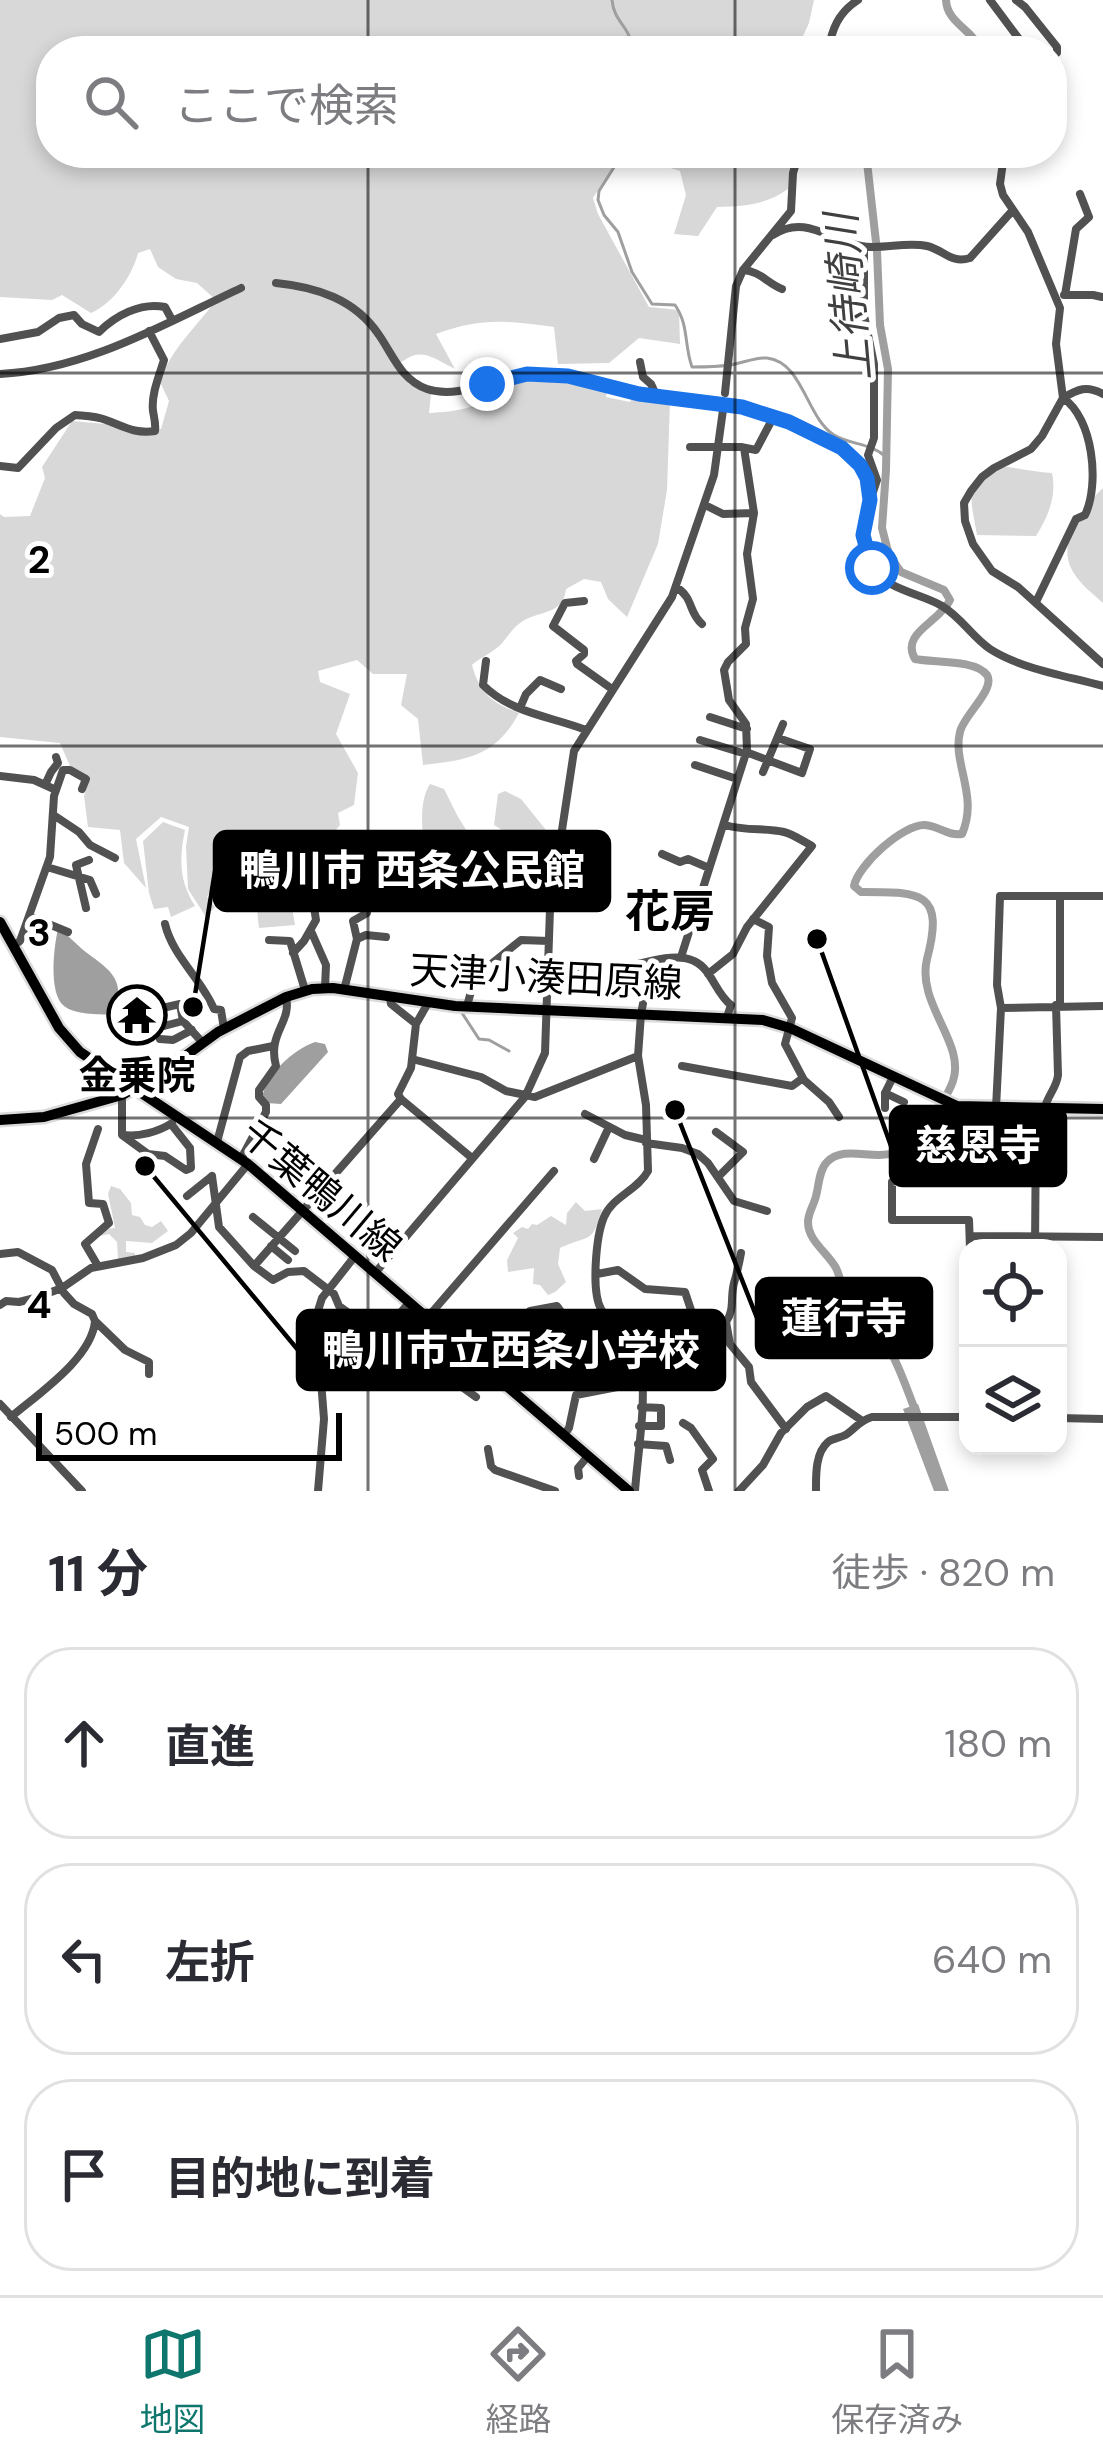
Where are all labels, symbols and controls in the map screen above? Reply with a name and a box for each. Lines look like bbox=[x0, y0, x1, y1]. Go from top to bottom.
search box bbox=[36, 36, 1067, 168]
icon: search bbox=[78, 69, 144, 135]
text: ここで検索 bbox=[174, 76, 399, 135]
water label: 上待崎川 bbox=[813, 207, 883, 383]
route end bbox=[460, 357, 514, 411]
text: 2 bbox=[28, 534, 50, 585]
route start bbox=[845, 541, 899, 595]
callout: 鴨川市 西条公民館 bbox=[215, 832, 609, 910]
text: 鴨川市 西条公民館 bbox=[239, 843, 585, 898]
district label: 花房 bbox=[625, 882, 715, 941]
text: 3 bbox=[27, 907, 51, 958]
street label: 天津小湊田原線 bbox=[408, 944, 684, 1010]
temple icon: 金乗院 bbox=[106, 984, 168, 1046]
place label: 金乗院 bbox=[78, 1050, 196, 1101]
callout: 慈恩寺 bbox=[891, 1107, 1065, 1185]
street label: 千葉鴨川線 bbox=[230, 1108, 412, 1272]
text: 慈恩寺 bbox=[915, 1118, 1041, 1173]
map controls bbox=[959, 1239, 1067, 1455]
button: locate bbox=[959, 1239, 1067, 1347]
text: 4 bbox=[26, 1279, 52, 1330]
callout: 蓮行寺 bbox=[757, 1279, 931, 1357]
text: 蓮行寺 bbox=[781, 1291, 907, 1346]
callout: 鴨川市立西条小学校 bbox=[298, 1311, 724, 1389]
text: 鴨川市立西条小学校 bbox=[322, 1323, 700, 1378]
button: layers bbox=[959, 1347, 1067, 1455]
scale bar bbox=[36, 1407, 342, 1460]
text: 500 m bbox=[54, 1412, 157, 1455]
text: 11 分 bbox=[48, 1540, 148, 1607]
text: 徒歩 · 820 m bbox=[832, 1547, 1055, 1598]
icon: ahead bbox=[51, 1710, 117, 1776]
text: 直進 bbox=[165, 1717, 255, 1776]
text: 180 m bbox=[944, 1718, 1052, 1769]
icon: left bbox=[51, 1926, 117, 1992]
text: 左折 bbox=[165, 1933, 255, 1992]
text: 640 m bbox=[932, 1934, 1052, 1985]
icon: arrive bbox=[51, 2142, 117, 2208]
text: 目的地に到着 bbox=[165, 2149, 435, 2208]
tab: 地図 bbox=[140, 2321, 206, 2441]
tab: 経路 bbox=[485, 2321, 551, 2441]
tab: 保存済み bbox=[831, 2321, 963, 2441]

